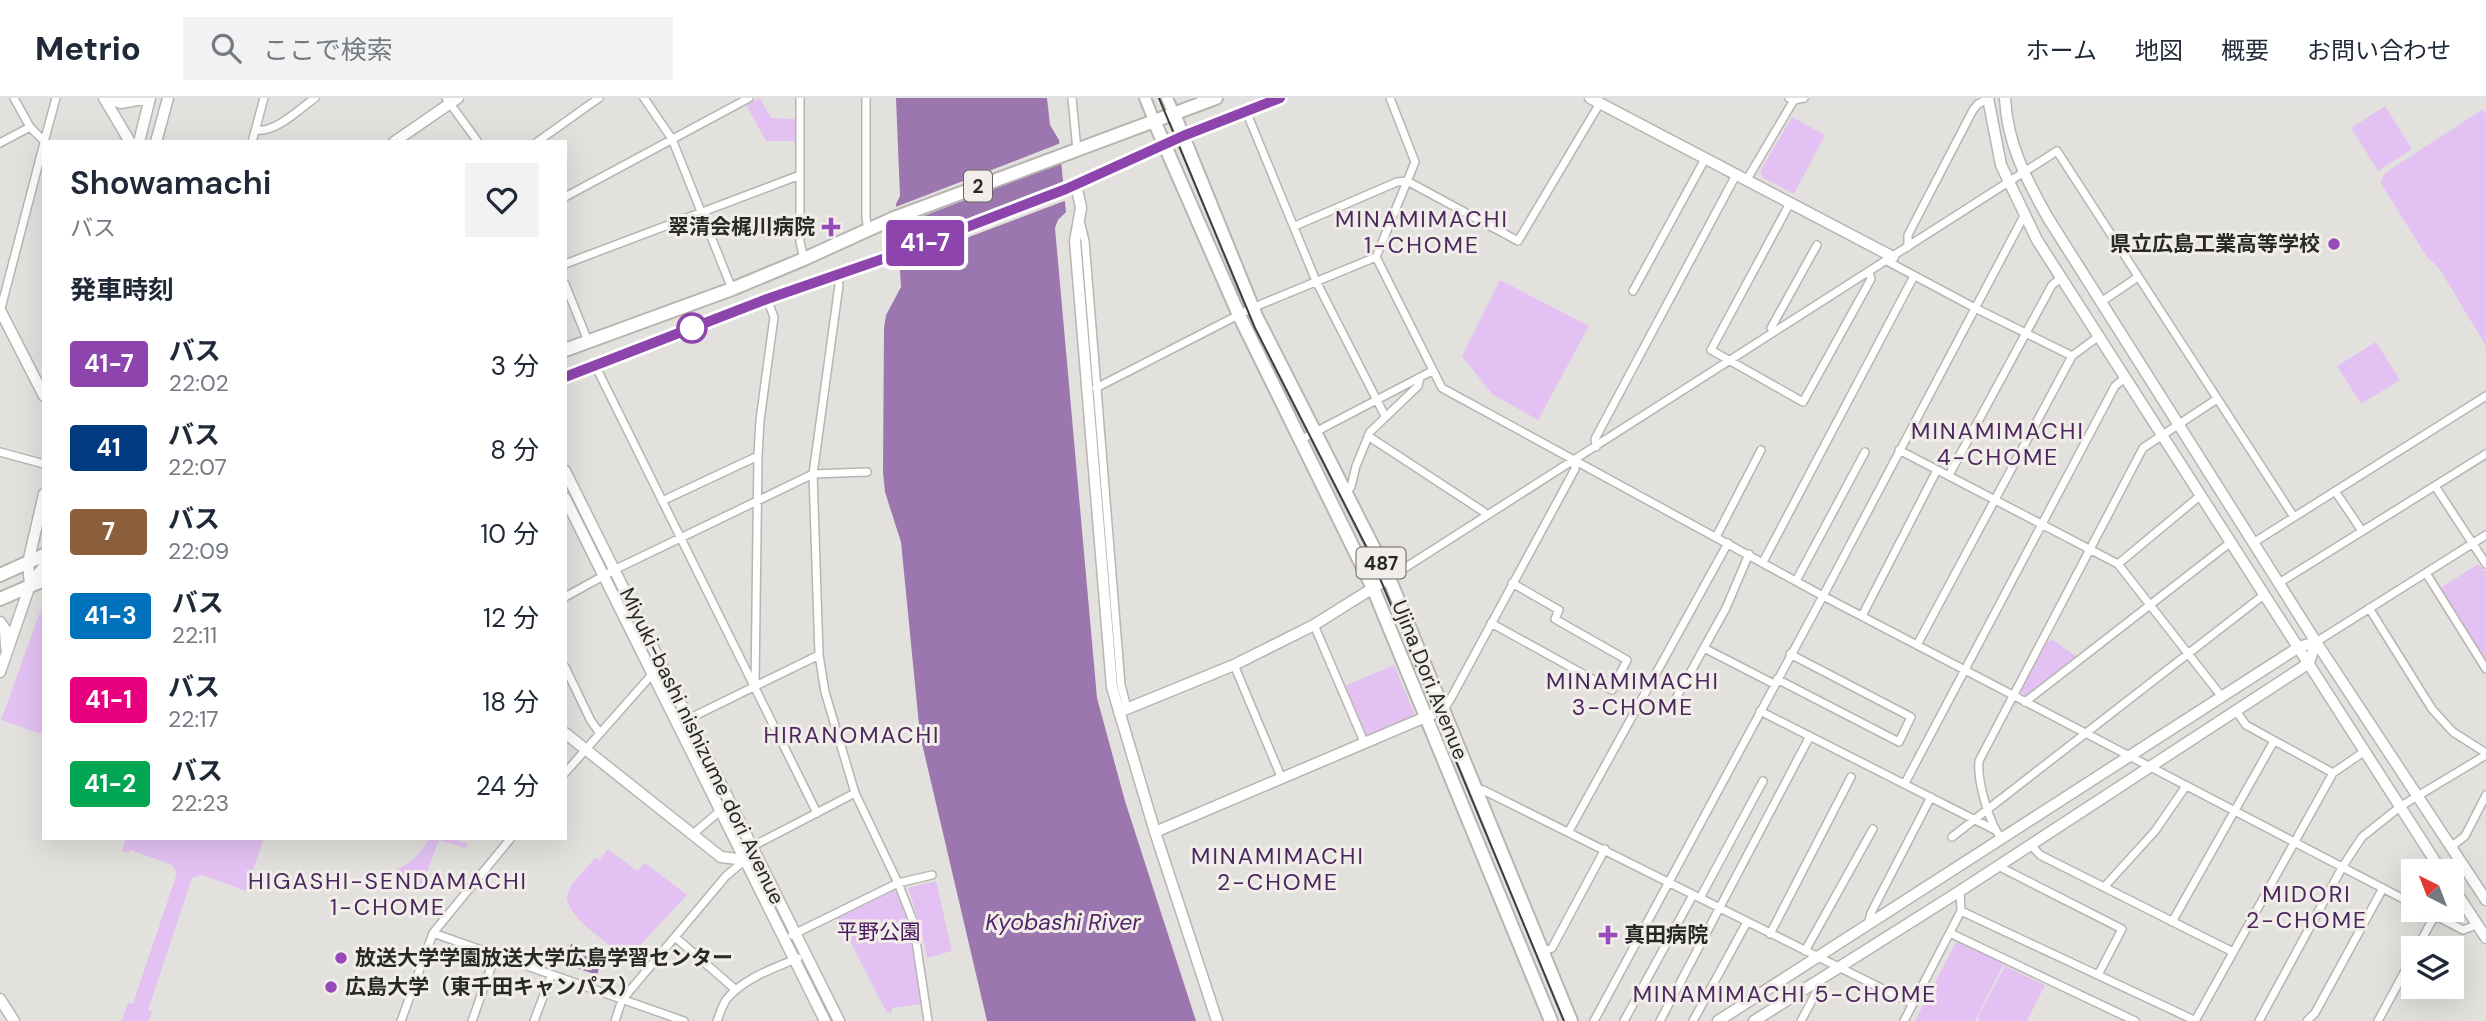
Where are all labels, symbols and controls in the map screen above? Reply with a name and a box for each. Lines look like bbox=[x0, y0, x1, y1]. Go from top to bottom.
search box bbox=[183, 17, 673, 80]
text: Metrio bbox=[35, 27, 141, 70]
icon: search bbox=[207, 29, 245, 67]
text: ここで検索 bbox=[263, 33, 393, 67]
text: ホーム bbox=[2026, 35, 2097, 66]
text: 地図 bbox=[2135, 35, 2183, 66]
text: 概要 bbox=[2221, 35, 2269, 66]
text: お問い合わせ bbox=[2307, 35, 2451, 66]
text: Showamachi bbox=[70, 161, 272, 204]
button: heart bbox=[465, 163, 539, 237]
road number: 2 bbox=[964, 170, 992, 202]
district label: MINAMIMACHI 1-CHOME bbox=[1335, 204, 1509, 260]
text: バス bbox=[70, 213, 116, 243]
place label: 翠清会梶川病院 bbox=[668, 213, 815, 241]
marker: 翠清会梶川病院 bbox=[821, 217, 841, 237]
line badge: 41-7 bbox=[876, 220, 974, 266]
text: 41-7 bbox=[900, 227, 950, 258]
place label: 県立広島工業高等学校 bbox=[2110, 230, 2320, 258]
marker: 県立広島工業高等学校 bbox=[2326, 236, 2342, 252]
text: 発車時刻 bbox=[70, 273, 174, 307]
unlabelled marker bbox=[677, 313, 707, 343]
text: バス bbox=[169, 334, 221, 368]
text: 41-7 bbox=[84, 348, 134, 379]
text: 3 分 bbox=[491, 349, 539, 383]
text: 22:02 bbox=[169, 368, 229, 398]
district label: MINAMIMACHI 4-CHOME bbox=[1911, 416, 2085, 472]
text: バス bbox=[168, 418, 220, 452]
text: 41 bbox=[96, 432, 121, 463]
text: 8 分 bbox=[490, 433, 539, 467]
text: 22:07 bbox=[168, 452, 227, 482]
text: バス bbox=[168, 502, 220, 536]
text: 7 bbox=[102, 516, 115, 547]
text: 10 分 bbox=[480, 517, 539, 551]
text: 22:09 bbox=[168, 536, 229, 566]
road number: 487 bbox=[1356, 548, 1406, 578]
street label: Miyuki-bashi nishizume dori Avenue bbox=[613, 583, 791, 909]
text: バス bbox=[172, 586, 224, 620]
street label: Ujina Dori Avenue bbox=[1385, 596, 1475, 764]
text: 41-3 bbox=[84, 600, 137, 631]
text: 12 分 bbox=[483, 601, 539, 635]
text: 22:11 bbox=[172, 620, 217, 650]
district label: MINAMIMACHI 3-CHOME bbox=[1546, 666, 1720, 722]
text: バス bbox=[168, 670, 220, 704]
text: 41-1 bbox=[85, 684, 132, 715]
text: 18 分 bbox=[482, 685, 539, 719]
text: 22:17 bbox=[168, 704, 219, 734]
district label: HIRANOMACHI bbox=[764, 720, 940, 750]
text: バス bbox=[171, 754, 223, 788]
text: 41-2 bbox=[84, 768, 136, 799]
text: 24 分 bbox=[476, 769, 539, 803]
text: 22:23 bbox=[171, 788, 229, 818]
district label: MINAMIMACHI 2-CHOME bbox=[1191, 841, 1365, 897]
north arrow bbox=[2401, 859, 2464, 922]
map controls bbox=[2401, 859, 2464, 999]
district label: HIGASHI-SENDAMACHI 1-CHOME bbox=[248, 866, 528, 922]
district label: MIDORI 2-CHOME bbox=[2246, 879, 2368, 935]
water label: Kyobashi River bbox=[985, 907, 1142, 937]
park label: 平野公園 bbox=[837, 918, 921, 946]
place label: 真田病院 bbox=[1624, 921, 1708, 949]
marker: 真田病院 bbox=[1598, 925, 1618, 945]
button: layers bbox=[2401, 936, 2464, 999]
place label: 放送大学学園放送大学広島学習センター bbox=[355, 944, 733, 972]
marker: 放送大学学園放送大学広島学習センター bbox=[333, 950, 349, 966]
place label: 広島大学（東千田キャンパス） bbox=[345, 973, 639, 1001]
marker: 広島大学（東千田キャンパス） bbox=[323, 979, 339, 995]
district label: MINAMIMACHI 5-CHOME bbox=[1633, 979, 1937, 1009]

